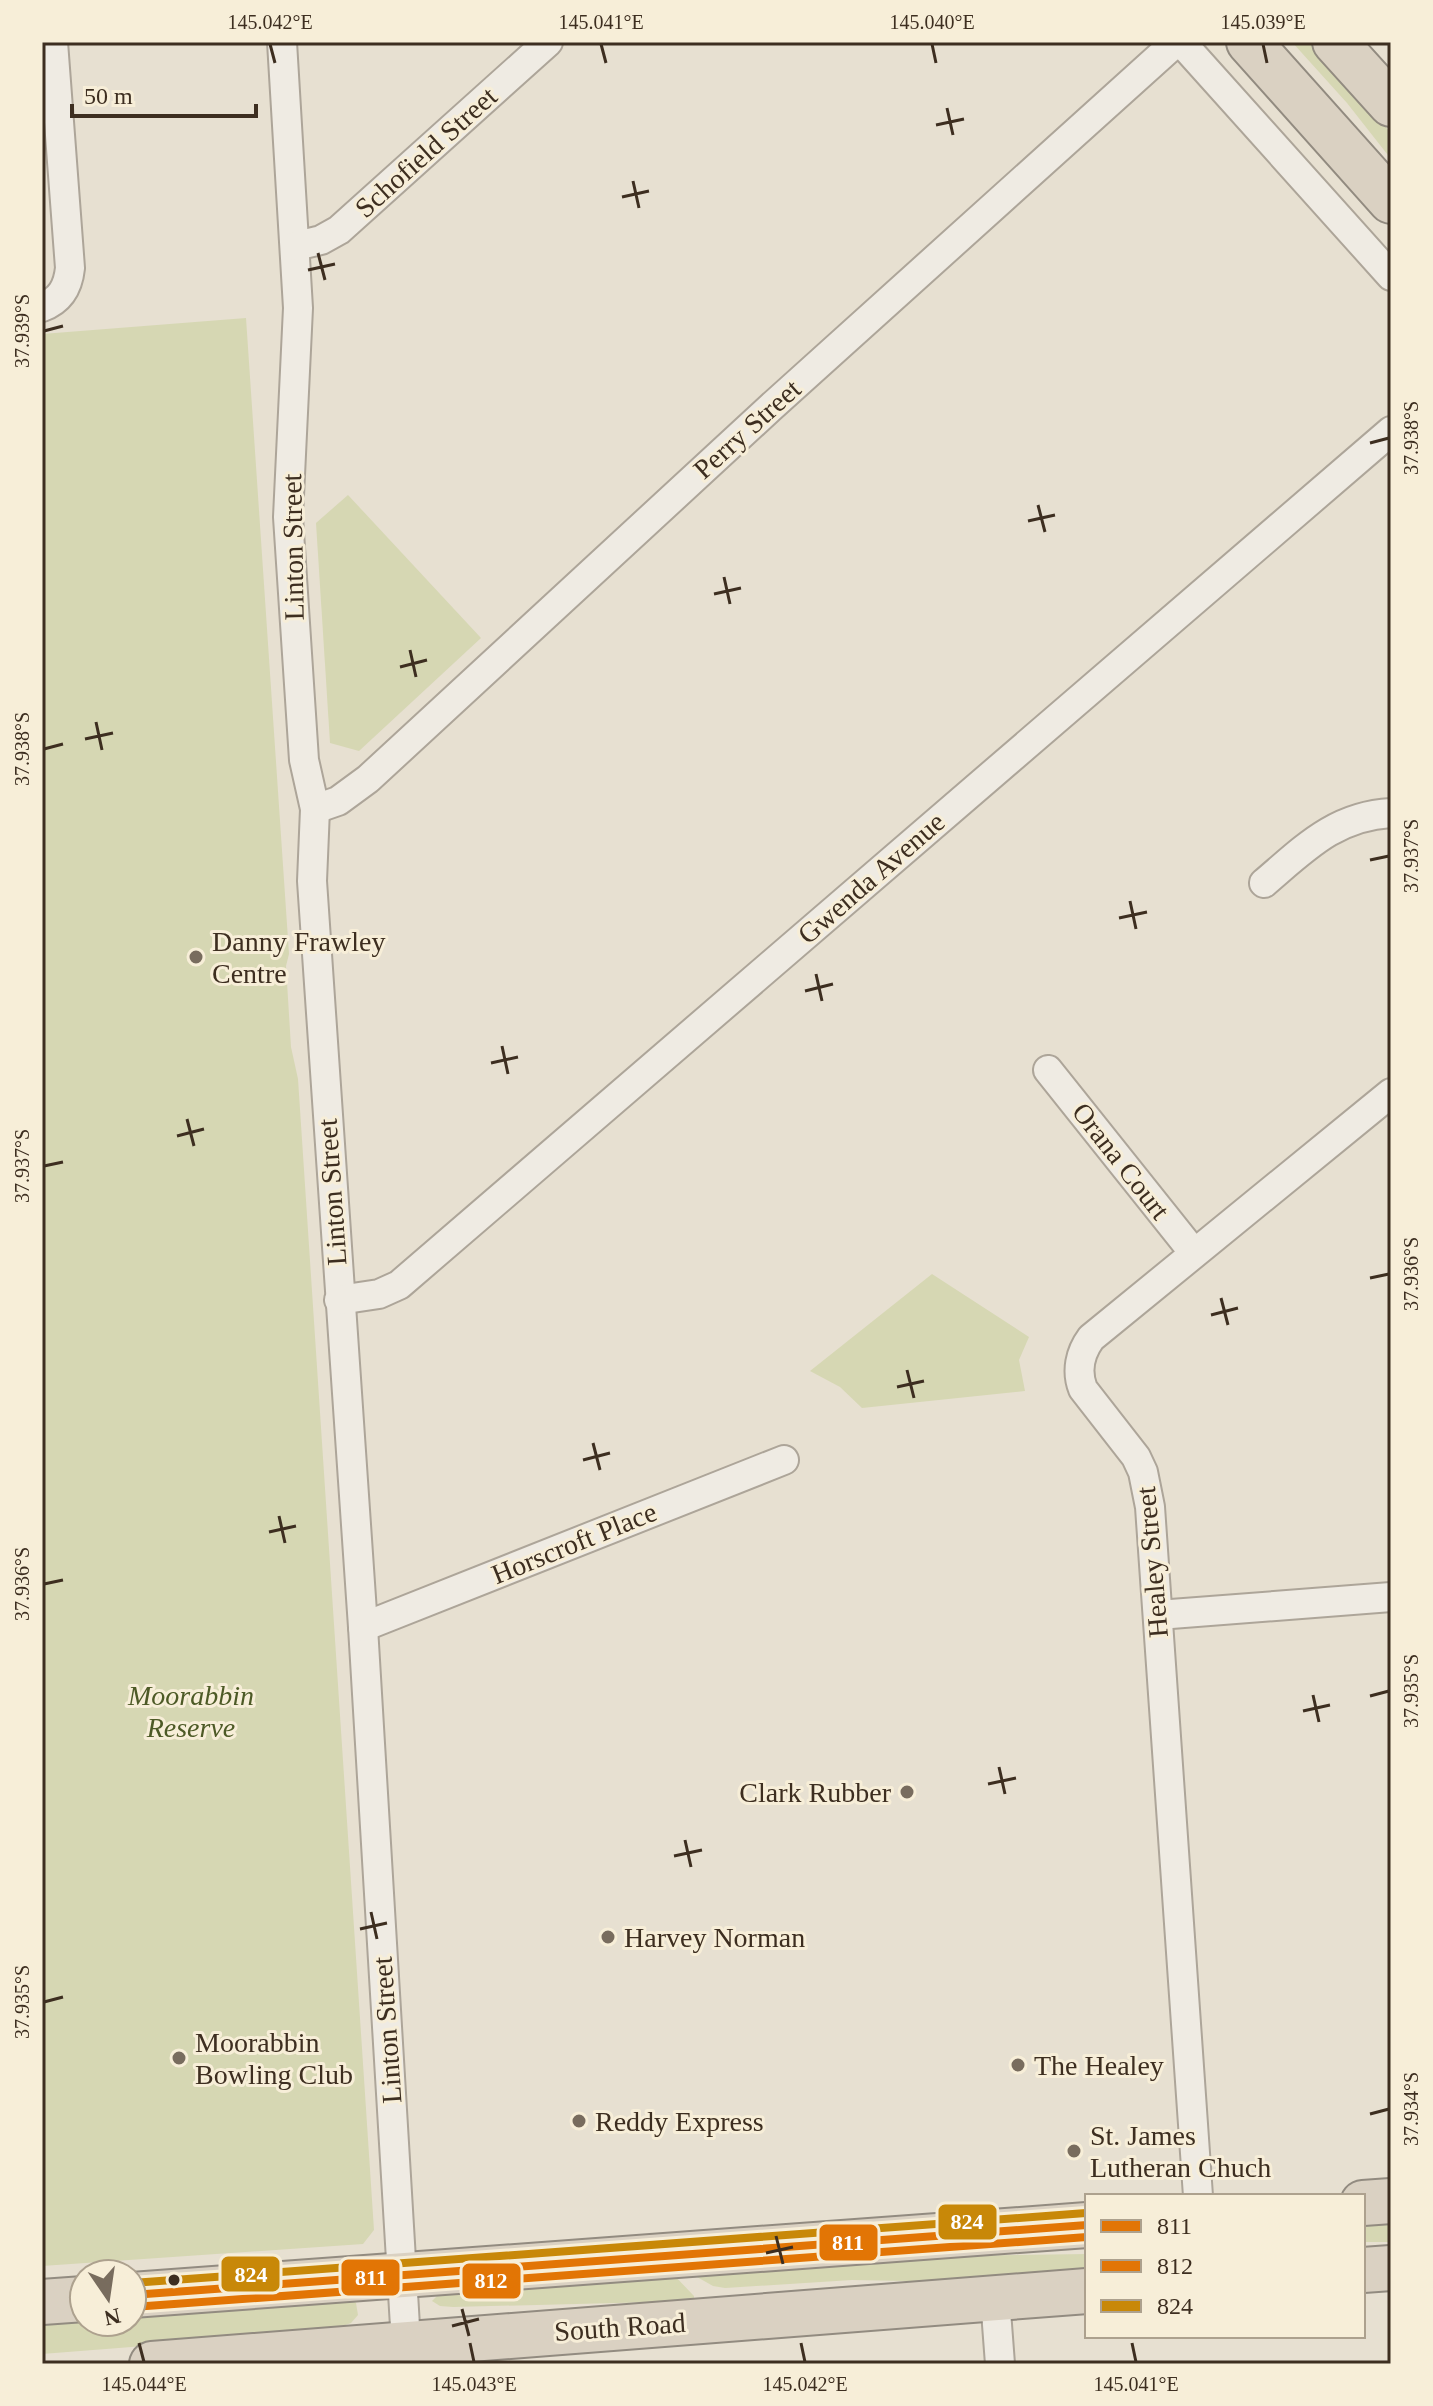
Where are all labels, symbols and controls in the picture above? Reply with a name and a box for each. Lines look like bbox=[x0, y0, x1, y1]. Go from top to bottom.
text: 145.042°E bbox=[227, 11, 313, 33]
text: 145.041°E bbox=[558, 11, 644, 33]
text: 145.040°E bbox=[889, 11, 975, 33]
text: 145.039°E bbox=[1220, 11, 1306, 33]
scale bar bbox=[72, 68, 256, 118]
street label: Schofield Street bbox=[349, 80, 503, 224]
text: 50 m bbox=[84, 83, 133, 109]
text: 37.939°S bbox=[11, 294, 33, 368]
street label: Perry Street bbox=[687, 373, 807, 485]
text: 37.938°S bbox=[1400, 401, 1422, 475]
street label: Linton Street bbox=[276, 473, 310, 621]
text: 37.938°S bbox=[11, 712, 33, 786]
street label: Gwenda Avenue bbox=[791, 806, 951, 950]
text: 37.937°S bbox=[1400, 819, 1422, 893]
place label: Danny Frawley Centre bbox=[212, 926, 385, 989]
marker: Danny Frawley Centre bbox=[187, 948, 205, 966]
street label: Orana Court bbox=[1066, 1097, 1176, 1226]
street label: Linton Street bbox=[311, 1117, 353, 1266]
text: 37.937°S bbox=[11, 1129, 33, 1203]
text: 37.936°S bbox=[1400, 1237, 1422, 1311]
street label: Healey Street bbox=[1130, 1485, 1174, 1639]
street label: Horscroft Place bbox=[487, 1496, 661, 1590]
text: 37.936°S bbox=[11, 1547, 33, 1621]
text: 37.935°S bbox=[1400, 1654, 1422, 1728]
park label: Moorabbin Reserve bbox=[127, 1680, 254, 1743]
place label: Clark Rubber bbox=[739, 1777, 892, 1808]
marker: Clark Rubber bbox=[898, 1783, 916, 1801]
place label: Harvey Norman bbox=[624, 1922, 805, 1953]
marker: Harvey Norman bbox=[599, 1928, 617, 1946]
street label: Linton Street bbox=[366, 1955, 408, 2104]
text: 37.935°S bbox=[11, 1965, 33, 2039]
place label: Moorabbin Bowling Club bbox=[195, 2027, 353, 2090]
marker: Moorabbin Bowling Club bbox=[170, 2049, 188, 2067]
place label: The Healey bbox=[1034, 2050, 1164, 2081]
marker: The Healey bbox=[1009, 2056, 1027, 2074]
text: 37.934°S bbox=[1400, 2072, 1422, 2146]
place label: Reddy Express bbox=[595, 2106, 764, 2137]
marker: Reddy Express bbox=[570, 2112, 588, 2130]
place label: St. James Lutheran Chuch bbox=[1090, 2120, 1271, 2183]
marker: St. James Lutheran Chuch bbox=[1065, 2142, 1083, 2160]
legend bbox=[1085, 2194, 1365, 2338]
line badge: 824 bbox=[937, 2203, 998, 2241]
text: 824 bbox=[951, 2209, 984, 2234]
text: 811 bbox=[1157, 2213, 1192, 2239]
line badge: 811 bbox=[818, 2223, 879, 2262]
text: 811 bbox=[832, 2230, 864, 2255]
text: 812 bbox=[1157, 2253, 1193, 2279]
line badge: 824 bbox=[220, 2255, 281, 2293]
north arrow bbox=[68, 2258, 148, 2338]
line badge: 811 bbox=[340, 2258, 401, 2297]
text: 824 bbox=[235, 2262, 268, 2287]
line badge: 812 bbox=[461, 2262, 522, 2300]
text: 811 bbox=[355, 2265, 387, 2290]
text: 812 bbox=[475, 2268, 508, 2293]
unlabelled marker bbox=[166, 2272, 182, 2288]
text: 824 bbox=[1157, 2293, 1193, 2319]
text: N bbox=[102, 2303, 123, 2331]
street label: South Road bbox=[553, 2307, 687, 2347]
text: 145.044°E bbox=[101, 2373, 187, 2395]
text: 145.043°E bbox=[431, 2373, 517, 2395]
text: 145.042°E bbox=[762, 2373, 848, 2395]
text: 145.041°E bbox=[1093, 2373, 1179, 2395]

